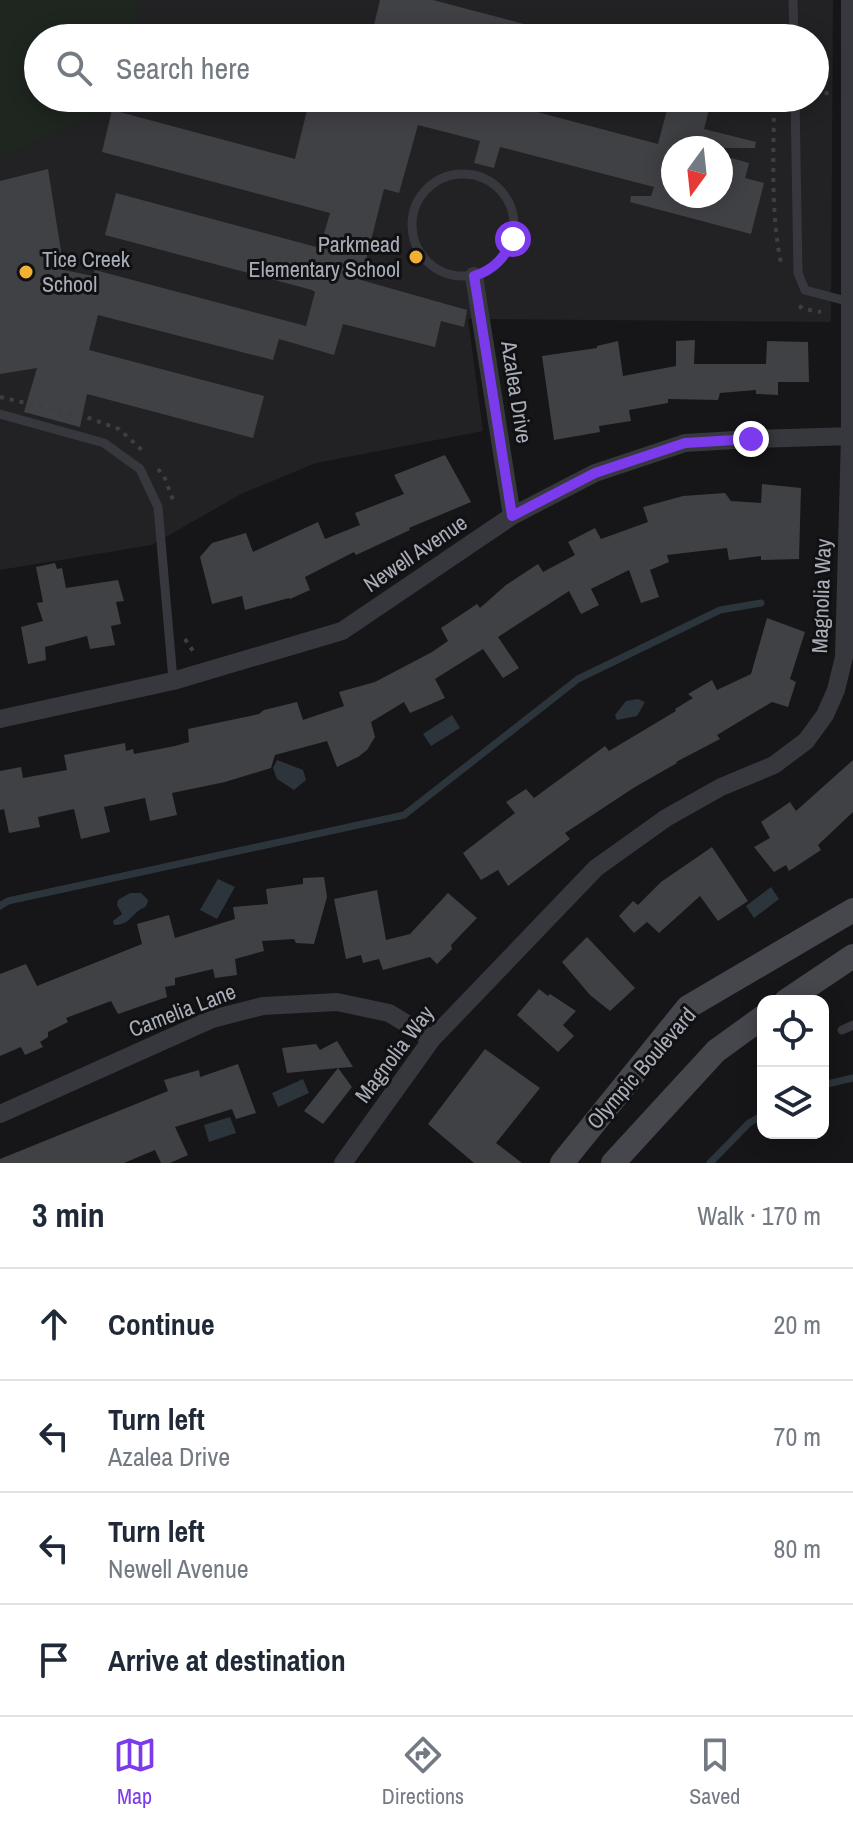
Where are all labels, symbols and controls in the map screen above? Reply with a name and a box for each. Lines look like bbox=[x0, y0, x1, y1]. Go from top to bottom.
search box bbox=[24, 24, 829, 112]
icon: search bbox=[52, 46, 96, 90]
text: Search here bbox=[116, 48, 250, 88]
north arrow bbox=[661, 136, 733, 208]
route start bbox=[495, 221, 531, 257]
place label: Parkmead Elementary School bbox=[249, 229, 400, 284]
place label: Tice Creek School bbox=[42, 244, 131, 299]
marker: Parkmead Elementary School bbox=[407, 248, 425, 266]
marker: Tice Creek School bbox=[17, 263, 35, 281]
street label: Azalea Drive bbox=[494, 338, 540, 445]
route end bbox=[733, 421, 769, 457]
street label: Newell Avenue bbox=[357, 507, 473, 599]
street label: Magnolia Way bbox=[804, 538, 838, 654]
street label: Camelia Lane bbox=[124, 976, 240, 1044]
map controls bbox=[757, 995, 829, 1139]
button: locate bbox=[757, 995, 829, 1067]
street label: Magnolia Way bbox=[348, 999, 440, 1109]
street label: Olympic Boulevard bbox=[580, 1001, 702, 1135]
button: layers bbox=[757, 1067, 829, 1139]
text: 3 min bbox=[32, 1192, 105, 1238]
text: Walk · 170 m bbox=[697, 1198, 821, 1233]
icon: ahead bbox=[32, 1302, 76, 1346]
text: Continue bbox=[108, 1304, 215, 1344]
text: 20 m bbox=[774, 1307, 821, 1342]
text: Turn left bbox=[108, 1399, 205, 1439]
icon: left bbox=[32, 1414, 76, 1458]
text: 70 m bbox=[774, 1419, 821, 1454]
text: Azalea Drive bbox=[108, 1439, 230, 1474]
text: Turn left bbox=[108, 1511, 205, 1551]
icon: left bbox=[32, 1526, 76, 1570]
text: 80 m bbox=[774, 1531, 821, 1566]
text: Newell Avenue bbox=[108, 1551, 249, 1586]
icon: arrive bbox=[32, 1638, 76, 1682]
text: Arrive at destination bbox=[108, 1640, 346, 1680]
tab: Map bbox=[113, 1733, 157, 1811]
tab: Directions bbox=[382, 1733, 464, 1811]
tab: Saved bbox=[689, 1733, 740, 1811]

